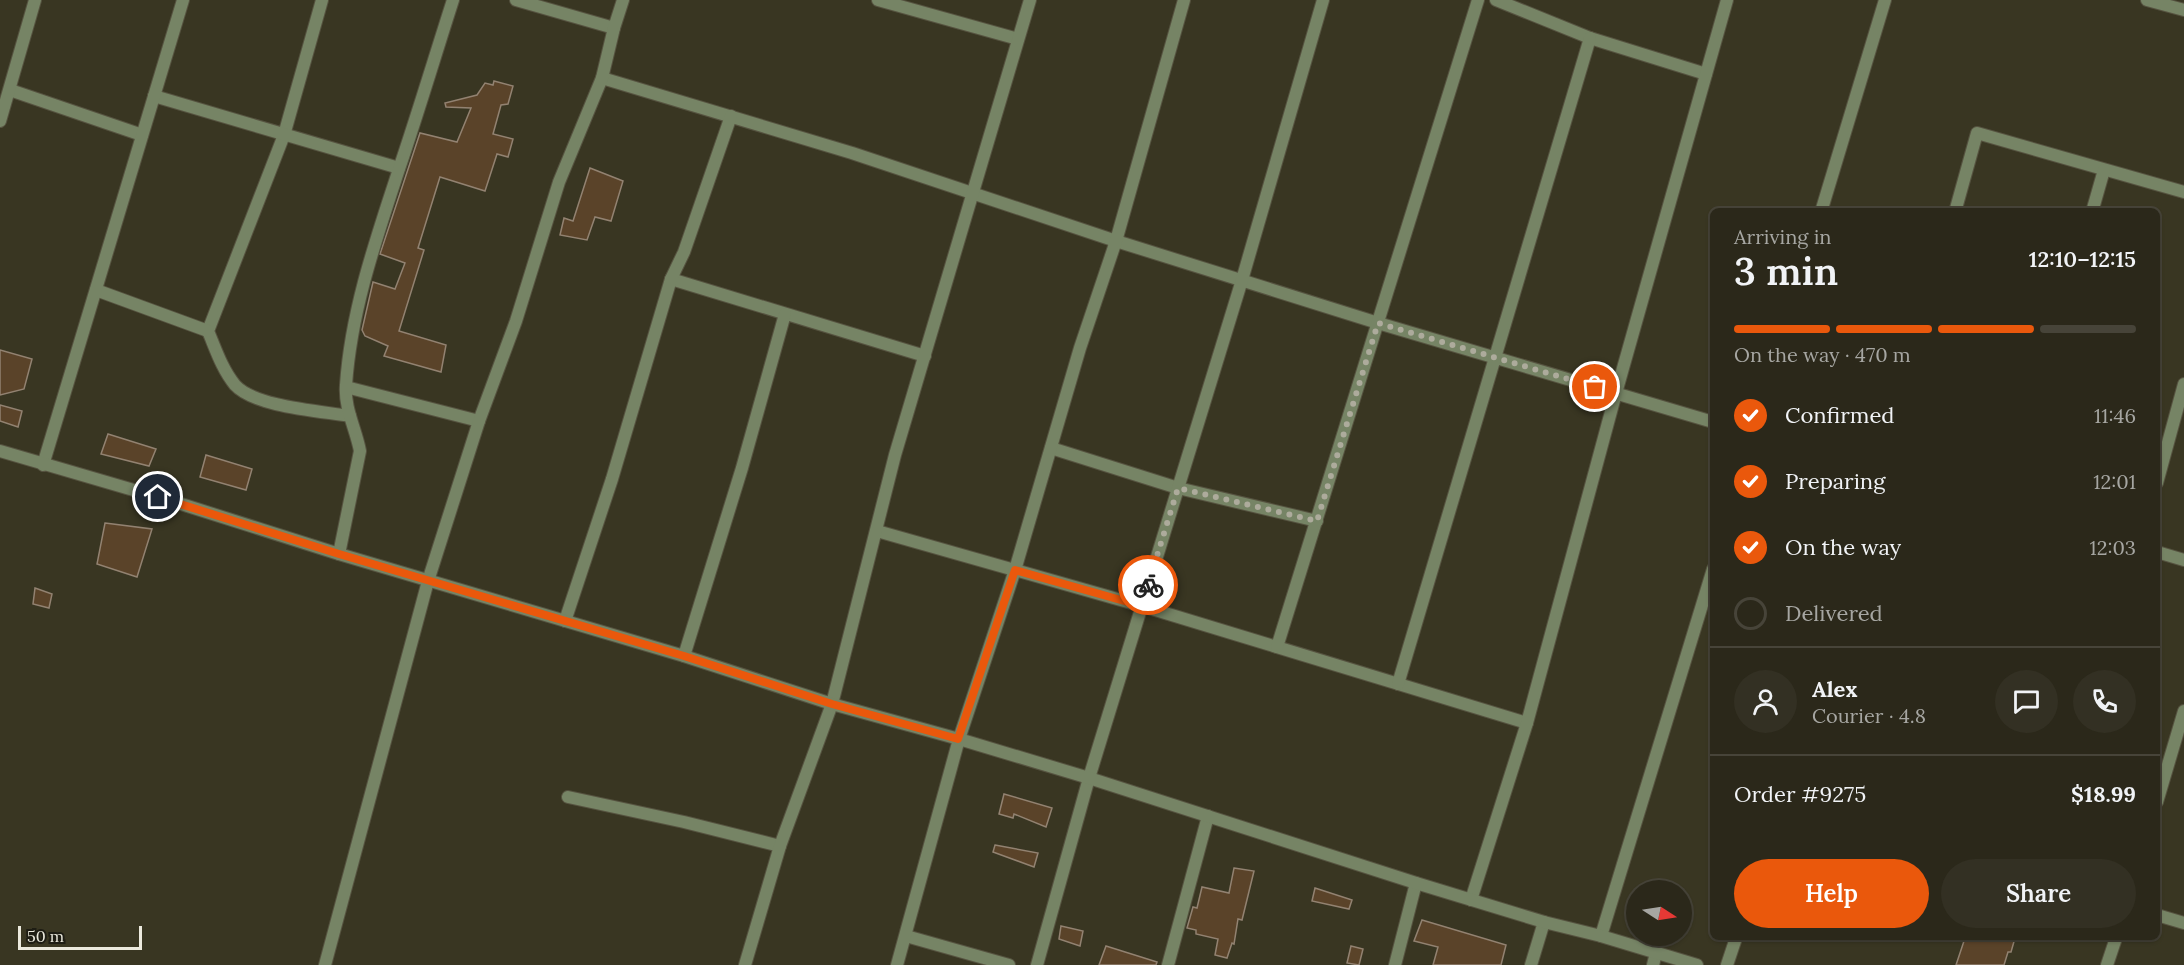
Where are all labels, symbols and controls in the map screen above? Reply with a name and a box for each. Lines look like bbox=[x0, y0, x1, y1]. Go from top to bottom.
text: Arriving in bbox=[1734, 224, 1831, 249]
text: 12:10–12:15 bbox=[2029, 245, 2136, 273]
text: 3 min bbox=[1734, 246, 1838, 296]
text: On the way · 470 m bbox=[1734, 342, 1911, 367]
pin bbox=[1569, 361, 1620, 412]
icon: bag bbox=[1578, 370, 1611, 403]
icon: check bbox=[1734, 399, 1767, 432]
text: Confirmed bbox=[1785, 401, 1894, 429]
text: 11:46 bbox=[2094, 403, 2136, 428]
icon: check bbox=[1734, 465, 1767, 498]
text: Preparing bbox=[1785, 467, 1885, 495]
text: 12:01 bbox=[2093, 469, 2136, 494]
pin bbox=[132, 471, 183, 522]
icon: home bbox=[141, 480, 174, 513]
icon: check bbox=[1734, 531, 1767, 564]
text: On the way bbox=[1785, 533, 1901, 561]
text: 12:03 bbox=[2089, 535, 2136, 560]
courier bbox=[1118, 555, 1178, 615]
icon: bike bbox=[1132, 569, 1165, 602]
text: Delivered bbox=[1785, 599, 1883, 627]
button: person bbox=[1734, 670, 1797, 733]
button: chat bbox=[1995, 670, 2058, 733]
button: phone bbox=[2073, 670, 2136, 733]
text: Alex bbox=[1812, 675, 1857, 703]
text: Courier · 4.8 bbox=[1812, 703, 1926, 728]
text: Order #9275 bbox=[1734, 780, 1866, 808]
text: $18.99 bbox=[2071, 780, 2136, 808]
button: Help bbox=[1734, 859, 1929, 928]
button: Share bbox=[1941, 859, 2136, 928]
north arrow bbox=[1626, 880, 1692, 946]
map controls bbox=[1626, 880, 1692, 946]
scale bar bbox=[18, 923, 142, 950]
text: 50 m bbox=[27, 926, 64, 946]

